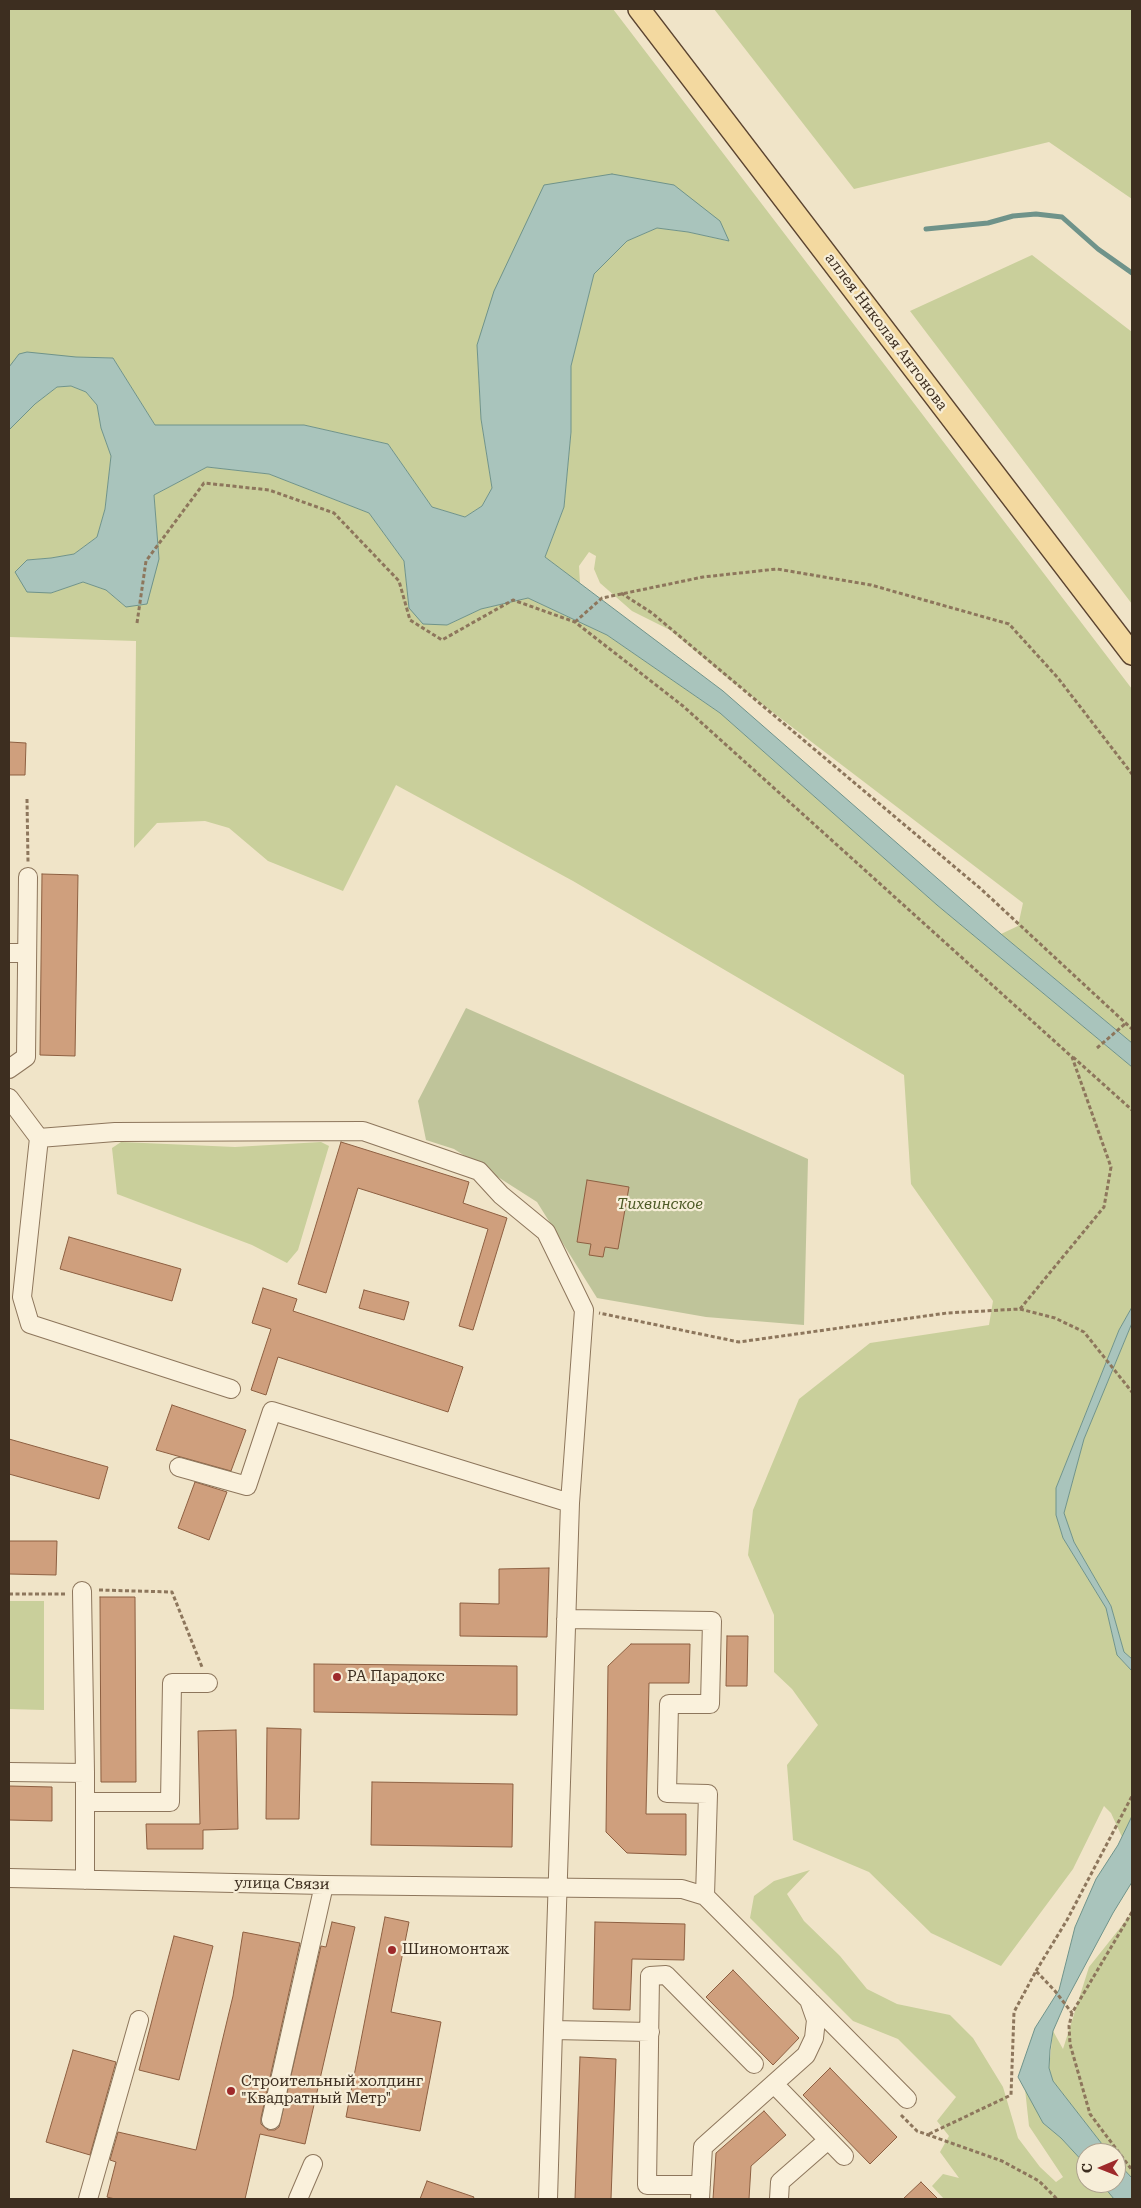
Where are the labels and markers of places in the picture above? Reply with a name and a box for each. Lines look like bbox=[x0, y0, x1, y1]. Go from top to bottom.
place label: РА Парадокс bbox=[347, 1668, 445, 1686]
marker: РА Парадокс bbox=[331, 1671, 343, 1683]
place label: Шиномонтаж bbox=[402, 1941, 509, 1959]
marker: Шиномонтаж bbox=[386, 1944, 398, 1956]
place label: Строительный холдинг "Квадратный Метр" bbox=[241, 2073, 423, 2108]
marker: Строительный холдинг "Квадратный Метр" bbox=[225, 2085, 237, 2097]

